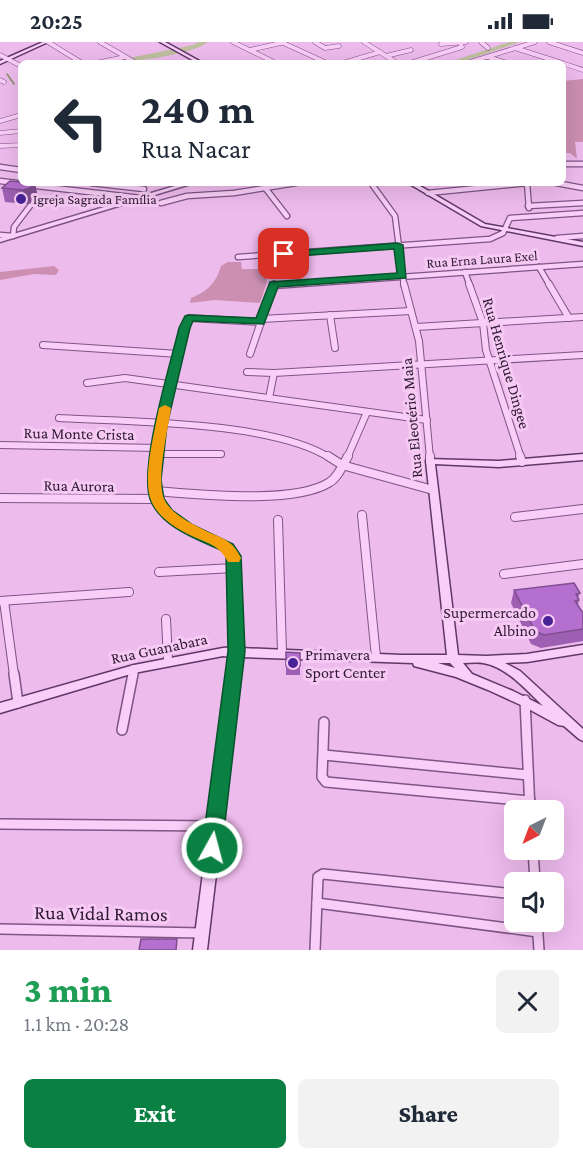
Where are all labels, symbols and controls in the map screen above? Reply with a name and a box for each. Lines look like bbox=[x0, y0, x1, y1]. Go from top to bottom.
text: 20:25 bbox=[30, 9, 83, 34]
icon: left bbox=[42, 84, 120, 162]
text: 240 m bbox=[141, 85, 254, 132]
text: Rua Nacar bbox=[141, 134, 251, 164]
place label: Igreja Sagrada Família bbox=[33, 191, 157, 208]
marker: Igreja Sagrada Família bbox=[14, 192, 28, 206]
pin bbox=[258, 228, 309, 279]
icon: arrive bbox=[267, 237, 300, 270]
street label: Rua Erna Laura Exel bbox=[426, 247, 539, 271]
street label: Rua Henrique Dingee bbox=[479, 296, 533, 431]
street label: Rua Eleotério Maia bbox=[398, 356, 425, 479]
street label: Rua Monte Crista bbox=[23, 424, 135, 443]
street label: Rua Aurora bbox=[43, 476, 115, 495]
place label: Supermercado Albino bbox=[443, 604, 536, 639]
marker: Supermercado Albino bbox=[541, 614, 555, 628]
street label: Rua Guanabara bbox=[109, 630, 209, 667]
place label: Primavera Sport Center bbox=[305, 646, 386, 682]
marker: Primavera Sport Center bbox=[286, 656, 300, 670]
north arrow bbox=[504, 800, 564, 860]
map controls bbox=[504, 800, 564, 932]
position arrow bbox=[180, 816, 244, 880]
button: sound bbox=[504, 872, 564, 932]
street label: Rua Vidal Ramos bbox=[34, 901, 168, 925]
text: 3 min bbox=[24, 970, 112, 1010]
button: close bbox=[496, 970, 559, 1033]
text: 1.1 km · 20:28 bbox=[24, 1013, 129, 1035]
button: Exit bbox=[24, 1079, 286, 1148]
button: Share bbox=[298, 1079, 559, 1148]

